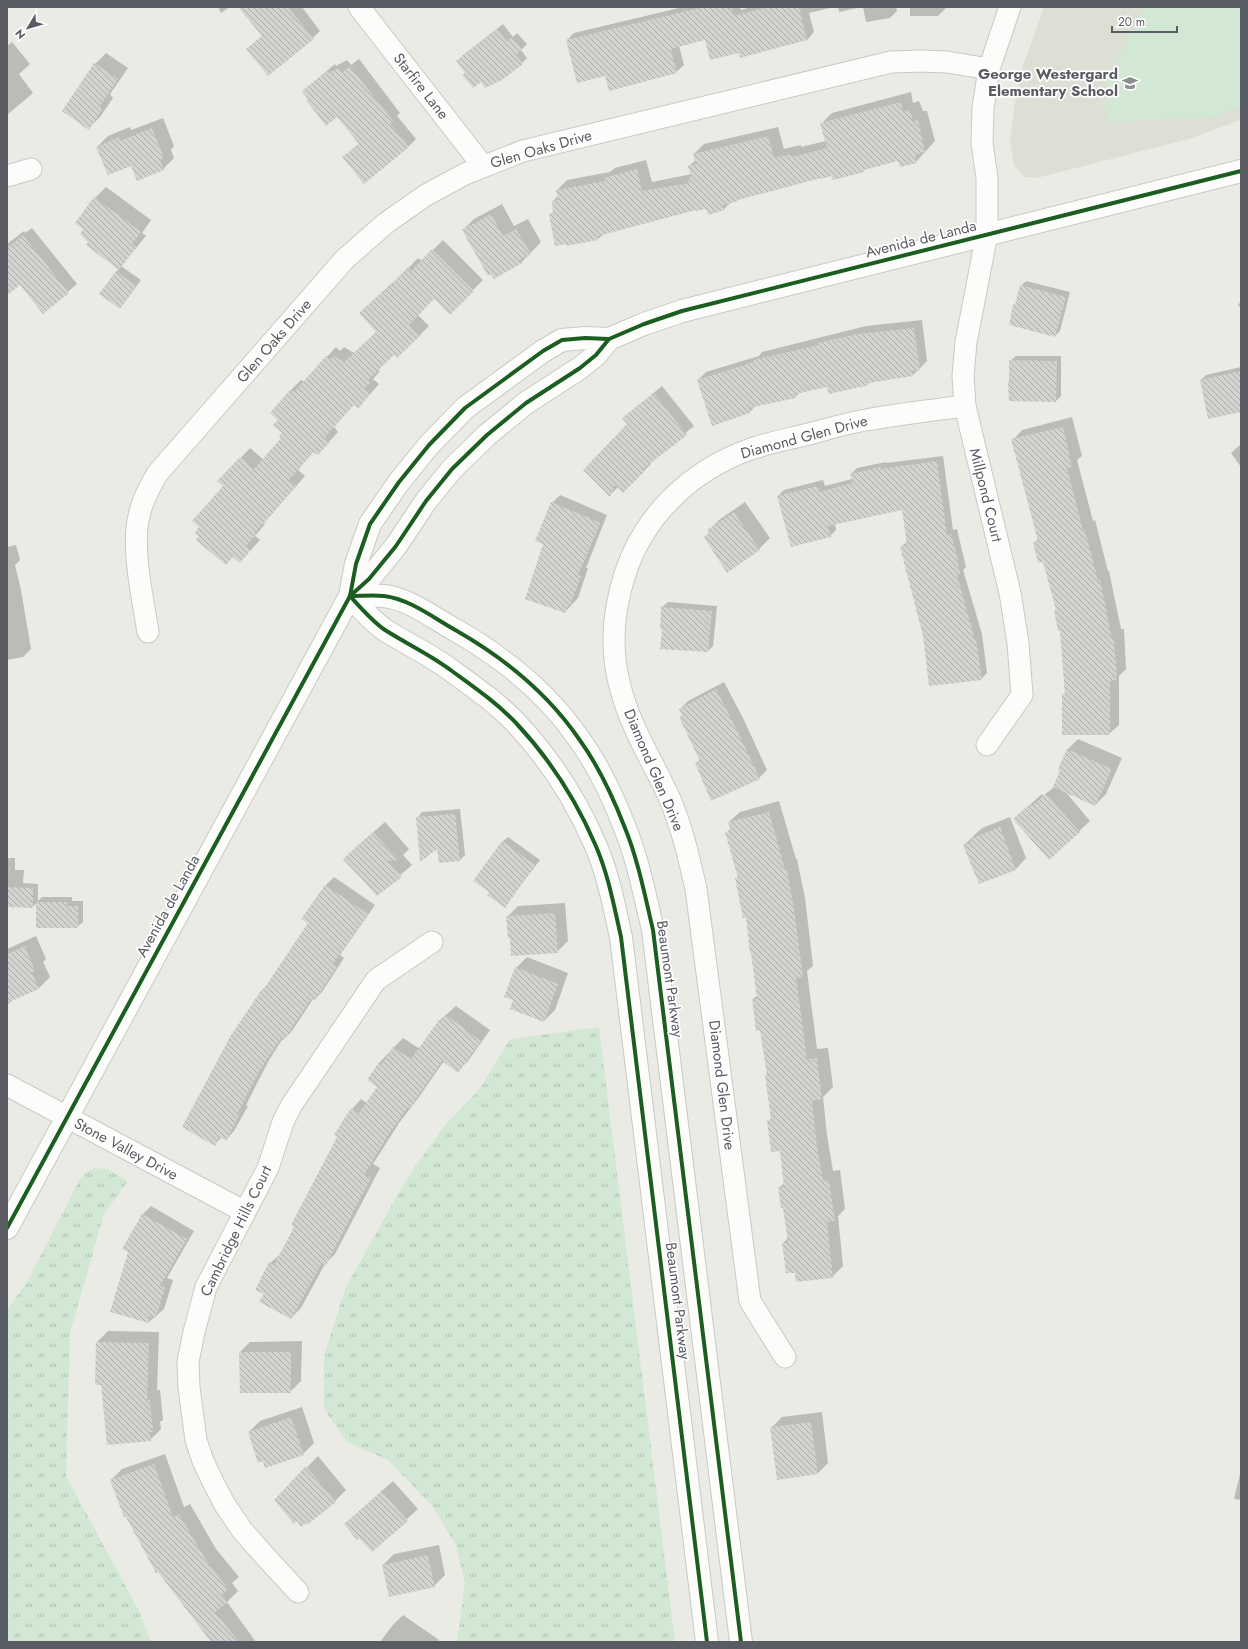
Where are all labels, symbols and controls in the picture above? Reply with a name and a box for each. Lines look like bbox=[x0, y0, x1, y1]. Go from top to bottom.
north arrow bbox=[8, 8, 48, 48]
scale bar bbox=[1112, 8, 1177, 34]
text: 20 m bbox=[1118, 13, 1145, 31]
text: N bbox=[11, 26, 29, 43]
street label: Starfire Lane bbox=[388, 48, 454, 124]
place label: George Westergard Elementary School bbox=[978, 63, 1118, 102]
school or university icon: George Westergard Elementary School bbox=[1121, 74, 1139, 92]
street label: Glen Oaks Drive bbox=[488, 124, 595, 174]
street label: Avenida de Landa bbox=[863, 215, 979, 263]
street label: Glen Oaks Drive bbox=[231, 294, 317, 388]
street label: Diamond Glen Drive bbox=[738, 409, 870, 465]
street label: Millpond Court bbox=[964, 446, 1008, 544]
street label: Diamond Glen Drive bbox=[618, 706, 690, 835]
street label: Avenida de Landa bbox=[131, 851, 205, 961]
street label: Beaumont Parkway bbox=[651, 919, 689, 1039]
street label: Diamond Glen Drive bbox=[703, 1019, 741, 1151]
street label: Stone Valley Drive bbox=[70, 1112, 182, 1186]
street label: Cambridge Hills Court bbox=[195, 1161, 277, 1300]
street label: Beaumont Parkway bbox=[660, 1241, 696, 1361]

